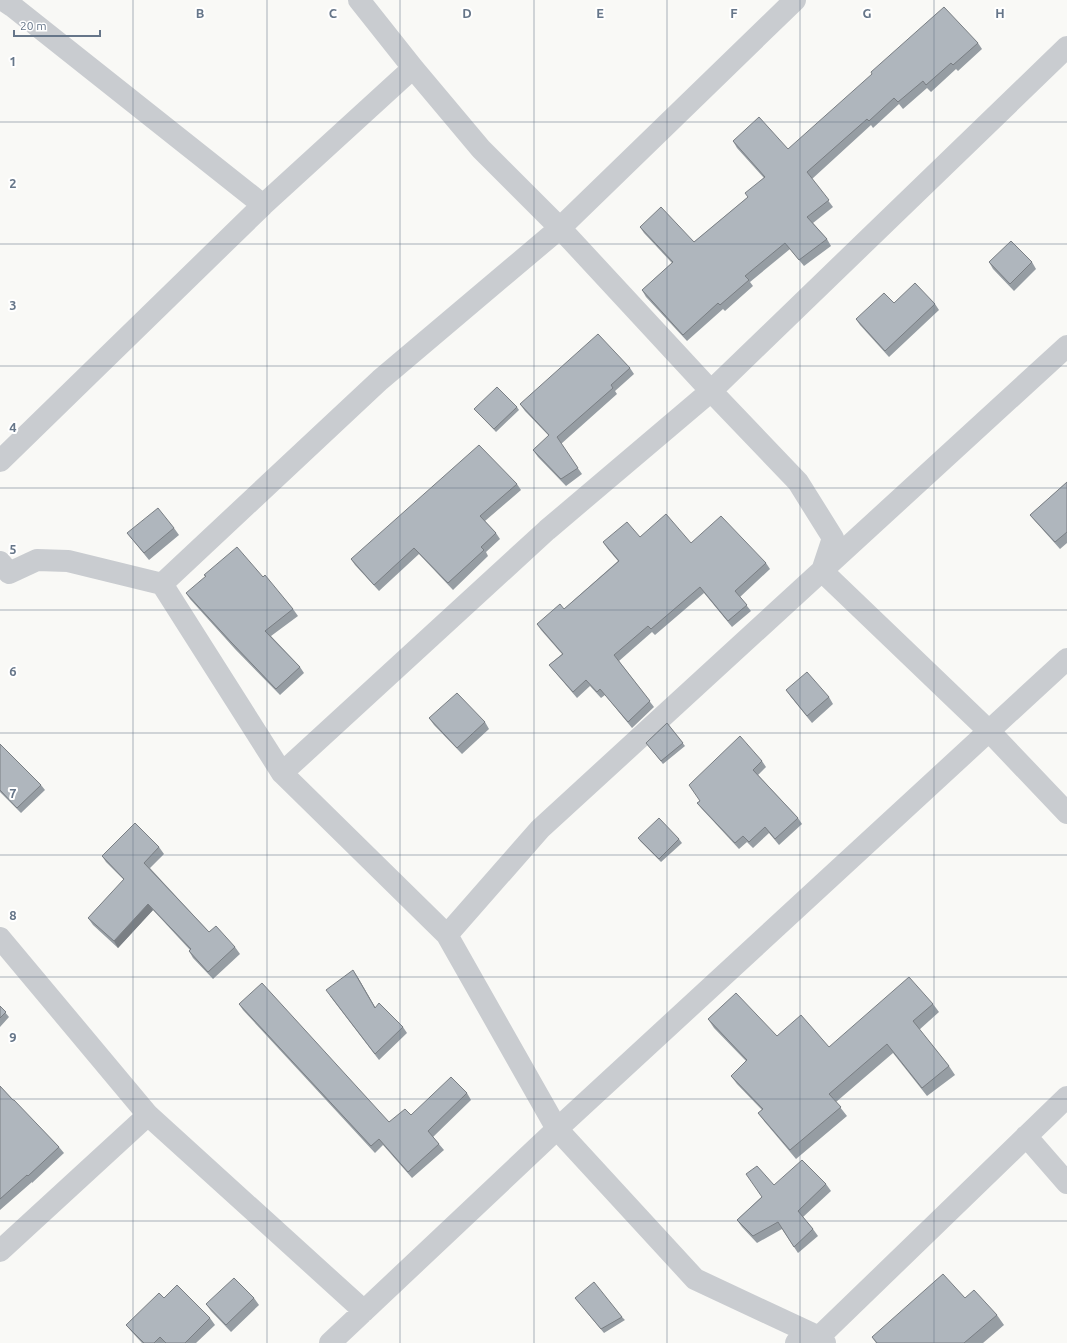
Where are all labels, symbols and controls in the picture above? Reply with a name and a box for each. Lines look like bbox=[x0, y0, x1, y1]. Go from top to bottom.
text: B bbox=[196, 6, 205, 20]
text: C bbox=[329, 6, 338, 20]
text: D bbox=[462, 6, 472, 20]
text: E bbox=[596, 6, 604, 20]
text: F bbox=[730, 6, 738, 20]
text: G bbox=[863, 6, 872, 20]
text: H bbox=[995, 6, 1005, 20]
scale bar bbox=[14, 12, 100, 38]
text: 20 m bbox=[20, 19, 47, 32]
text: 1 bbox=[9, 54, 17, 68]
text: 2 bbox=[9, 176, 17, 190]
text: 3 bbox=[9, 298, 17, 312]
text: 4 bbox=[9, 420, 17, 434]
text: 5 bbox=[9, 542, 17, 556]
text: 6 bbox=[9, 664, 17, 678]
text: 7 bbox=[9, 786, 17, 800]
text: 8 bbox=[9, 908, 17, 922]
text: 9 bbox=[9, 1030, 17, 1044]

